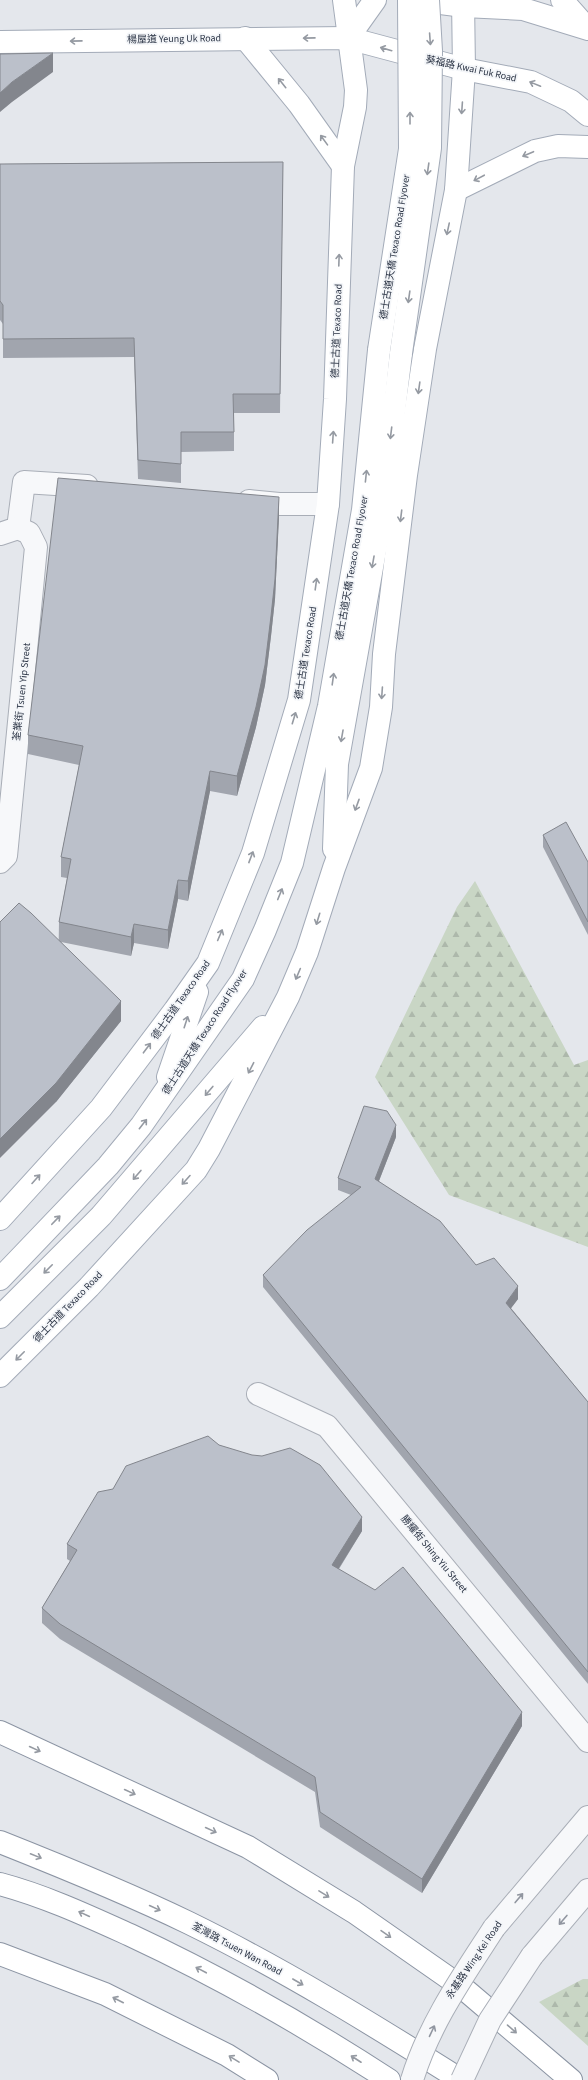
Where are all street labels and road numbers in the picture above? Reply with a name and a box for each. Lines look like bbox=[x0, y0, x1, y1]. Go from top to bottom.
street label: 楊屋道 Yeung Uk Road bbox=[127, 31, 221, 47]
street label: 葵福路 Kwai Fuk Road bbox=[424, 52, 518, 86]
street label: 德士古道天橋 Texaco Road Flyover bbox=[377, 173, 413, 321]
street label: 德士古道 Texaco Road bbox=[328, 284, 346, 378]
street label: 德士古道天橋 Texaco Road Flyover bbox=[332, 494, 372, 641]
street label: 德士古道 Texaco Road bbox=[292, 605, 320, 701]
street label: 荃業街 Tsuen Yip Street bbox=[10, 642, 34, 742]
street label: 德士古道 Texaco Road bbox=[148, 957, 214, 1043]
street label: 德士古道天橋 Texaco Road Flyover bbox=[159, 966, 251, 1097]
street label: 德士古道 Texaco Road bbox=[30, 1268, 106, 1346]
street label: 勝耀街 Shing Yiu Street bbox=[397, 1512, 471, 1596]
street label: 永基路 Wing Kei Road bbox=[443, 1918, 505, 2002]
street label: 荃灣路 Tsuen Wan Road bbox=[189, 1919, 285, 1979]

